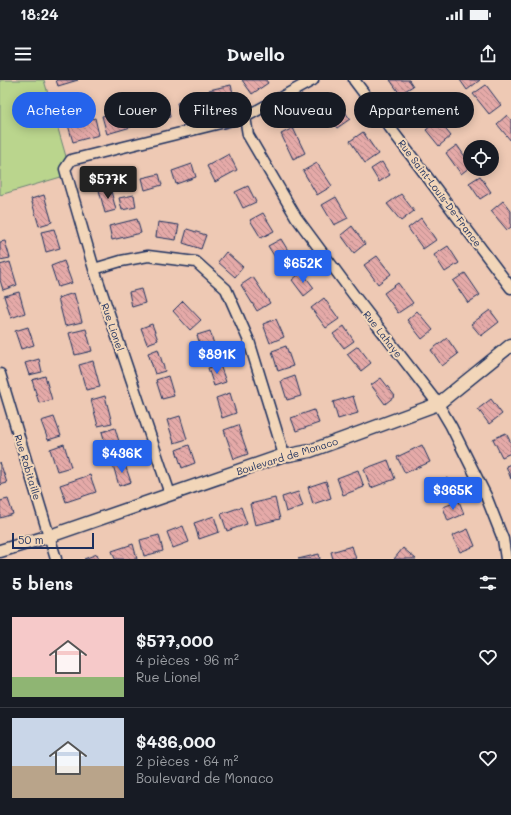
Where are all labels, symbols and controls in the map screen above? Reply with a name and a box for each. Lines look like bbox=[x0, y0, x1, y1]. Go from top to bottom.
text: 18:24 bbox=[20, 4, 59, 24]
text: Dwello bbox=[226, 42, 285, 66]
icon: menu bbox=[12, 43, 34, 65]
icon: share bbox=[477, 43, 499, 65]
chip: Acheter bbox=[12, 92, 96, 128]
chip: Louer bbox=[104, 92, 171, 128]
chip: Filtres bbox=[179, 92, 252, 128]
chip: Nouveau bbox=[260, 92, 346, 128]
chip: Appartement bbox=[354, 92, 474, 128]
street label: Rue Saint-Louis-De-France bbox=[395, 137, 485, 249]
map controls bbox=[463, 140, 499, 176]
button: locate bbox=[463, 140, 499, 176]
pin: $577K bbox=[80, 166, 136, 200]
text: $577K bbox=[89, 170, 127, 187]
pin: $652K bbox=[275, 250, 331, 284]
text: $652K bbox=[283, 254, 323, 271]
street label: Rue Lionel bbox=[98, 301, 128, 353]
street label: Rue Lahaye bbox=[360, 308, 406, 360]
pin: $891K bbox=[189, 341, 245, 375]
text: $891K bbox=[198, 345, 236, 362]
street label: Rue Robitaille bbox=[11, 432, 45, 502]
street label: Boulevard de Monaco bbox=[234, 434, 340, 478]
pin: $436K bbox=[94, 440, 150, 474]
text: $436K bbox=[102, 444, 142, 461]
pin: $365K bbox=[425, 477, 481, 511]
text: $365K bbox=[433, 481, 473, 498]
scale bar bbox=[12, 531, 94, 550]
text: 50 m bbox=[18, 532, 44, 547]
text: 5 biens bbox=[12, 572, 73, 594]
icon: filters bbox=[477, 572, 499, 594]
text: $577,000 bbox=[136, 629, 213, 651]
icon: home bbox=[44, 633, 92, 681]
icon: heart bbox=[477, 646, 499, 668]
text: 4 pièces · 96 m² bbox=[136, 651, 239, 668]
text: Rue Lionel bbox=[136, 668, 201, 685]
text: $436,000 bbox=[136, 730, 216, 752]
icon: home bbox=[44, 734, 92, 782]
icon: heart bbox=[477, 747, 499, 769]
text: 2 pièces · 64 m² bbox=[136, 752, 238, 769]
text: Boulevard de Monaco bbox=[136, 769, 273, 786]

